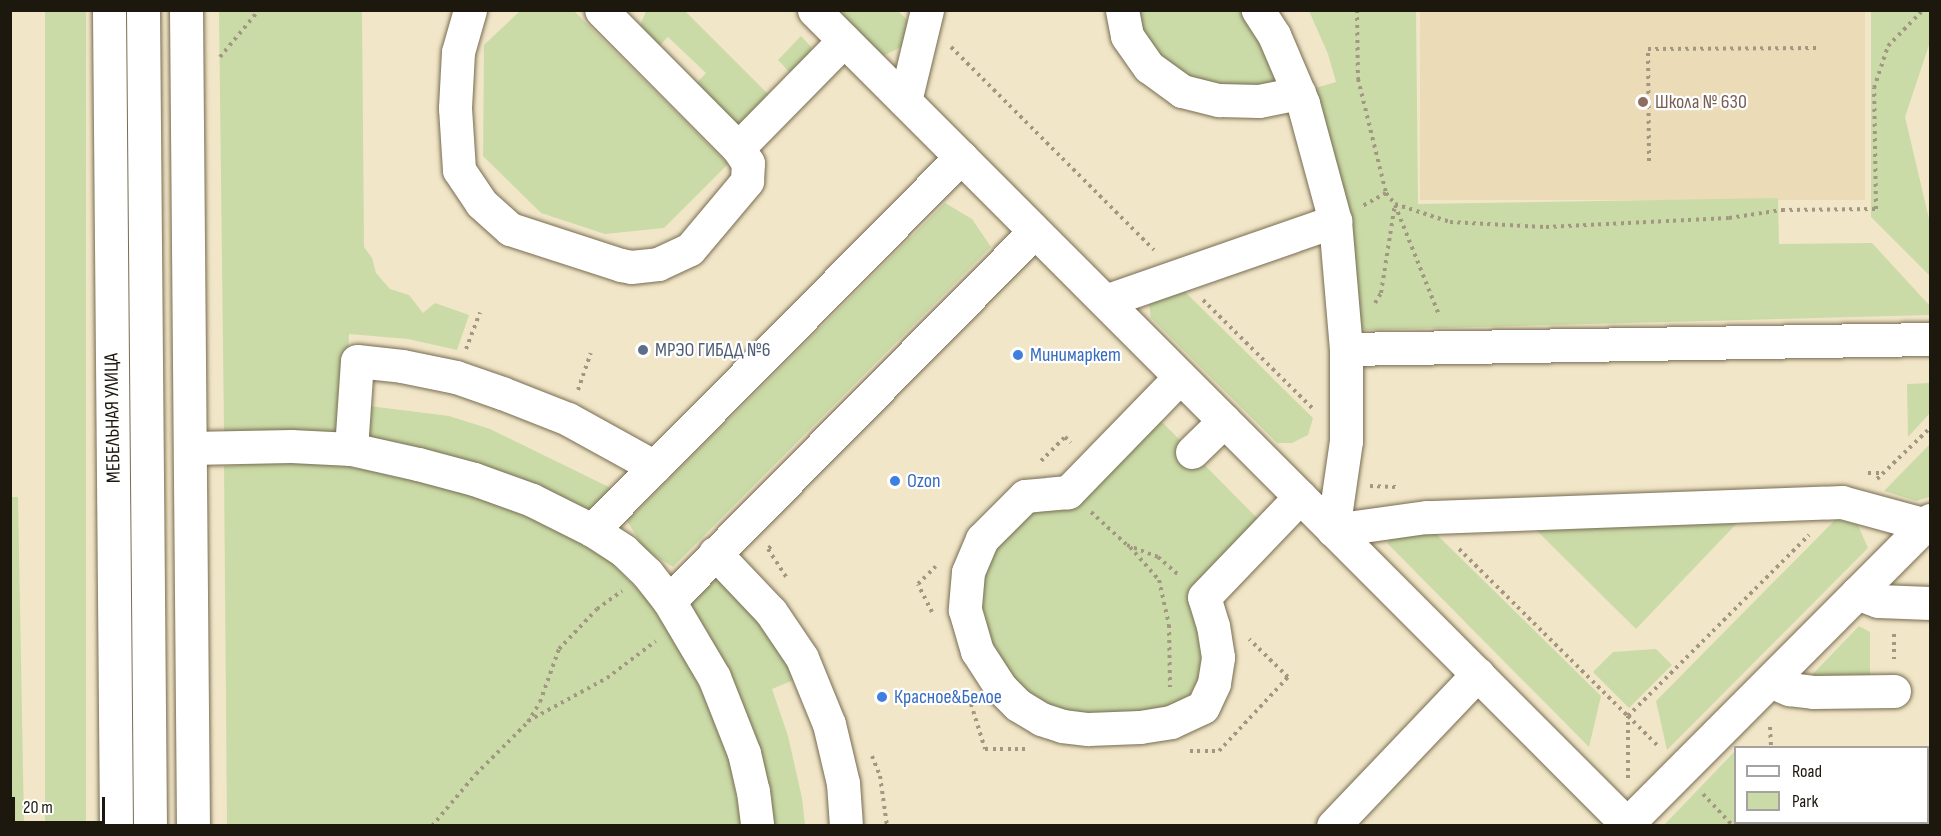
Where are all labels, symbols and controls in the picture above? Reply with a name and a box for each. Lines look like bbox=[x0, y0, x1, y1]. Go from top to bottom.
place label: Школа № 630 bbox=[1655, 90, 1747, 114]
marker: Школа № 630 bbox=[1636, 95, 1650, 109]
place label: МРЭО ГИБДД №6 bbox=[655, 338, 770, 362]
marker: МРЭО ГИБДД №6 bbox=[636, 343, 650, 357]
place label: Минимаркет bbox=[1030, 343, 1121, 367]
marker: Минимаркет bbox=[1011, 348, 1025, 362]
street label: МЕБЕЛЬНАЯ УЛИЦА bbox=[100, 353, 126, 483]
place label: Ozon bbox=[907, 469, 941, 493]
marker: Ozon bbox=[888, 474, 902, 488]
place label: Красное&Белое bbox=[894, 685, 1002, 709]
marker: Красное&Белое bbox=[875, 690, 889, 704]
legend bbox=[1734, 746, 1929, 824]
text: Road bbox=[1792, 761, 1822, 782]
scale bar bbox=[15, 785, 108, 823]
text: Park bbox=[1792, 791, 1818, 812]
text: 20 m bbox=[23, 797, 53, 818]

